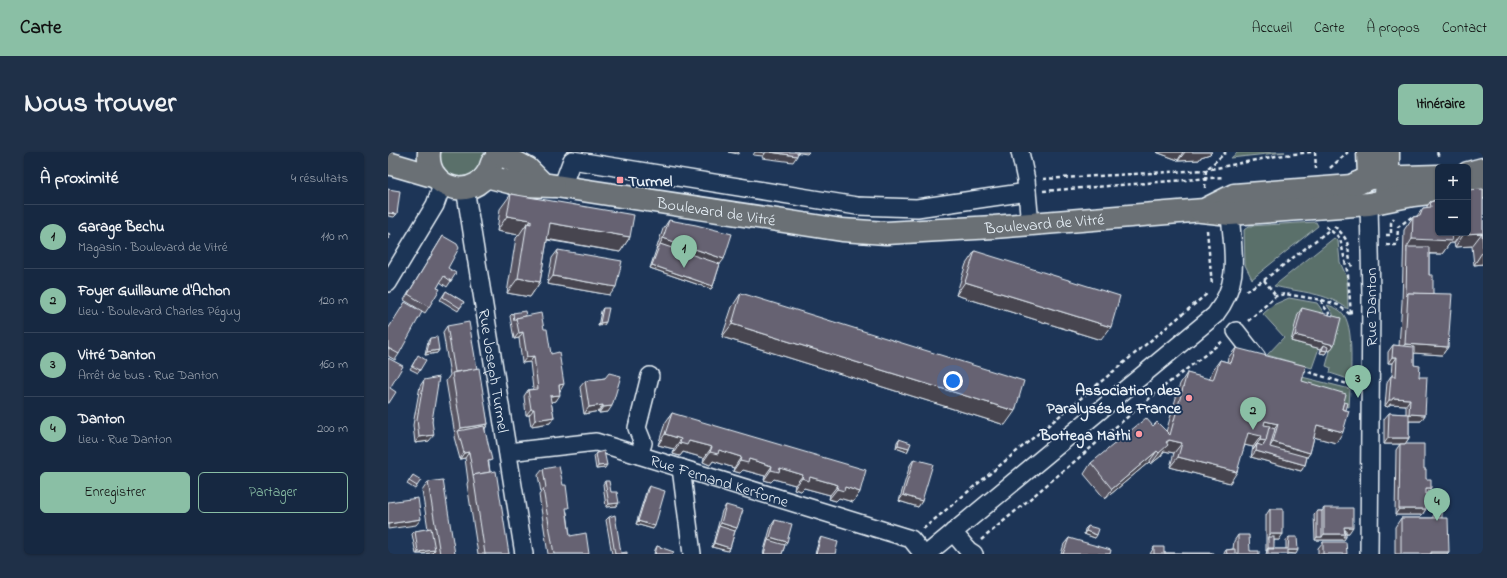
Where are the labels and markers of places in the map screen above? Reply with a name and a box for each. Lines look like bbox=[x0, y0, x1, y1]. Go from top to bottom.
place label: Turmel bbox=[628, 170, 673, 194]
marker: Turmel bbox=[615, 175, 625, 185]
pin: 1 bbox=[671, 235, 697, 268]
pin: 3 bbox=[1345, 365, 1371, 398]
place label: Association des Paralysés de France bbox=[1046, 379, 1182, 422]
marker: Association des Paralysés de France bbox=[1184, 393, 1194, 403]
pin: 2 bbox=[1240, 397, 1266, 430]
place label: Bottega Mathi bbox=[1039, 424, 1131, 449]
marker: Bottega Mathi bbox=[1134, 429, 1144, 439]
pin: 4 bbox=[1424, 488, 1450, 521]

